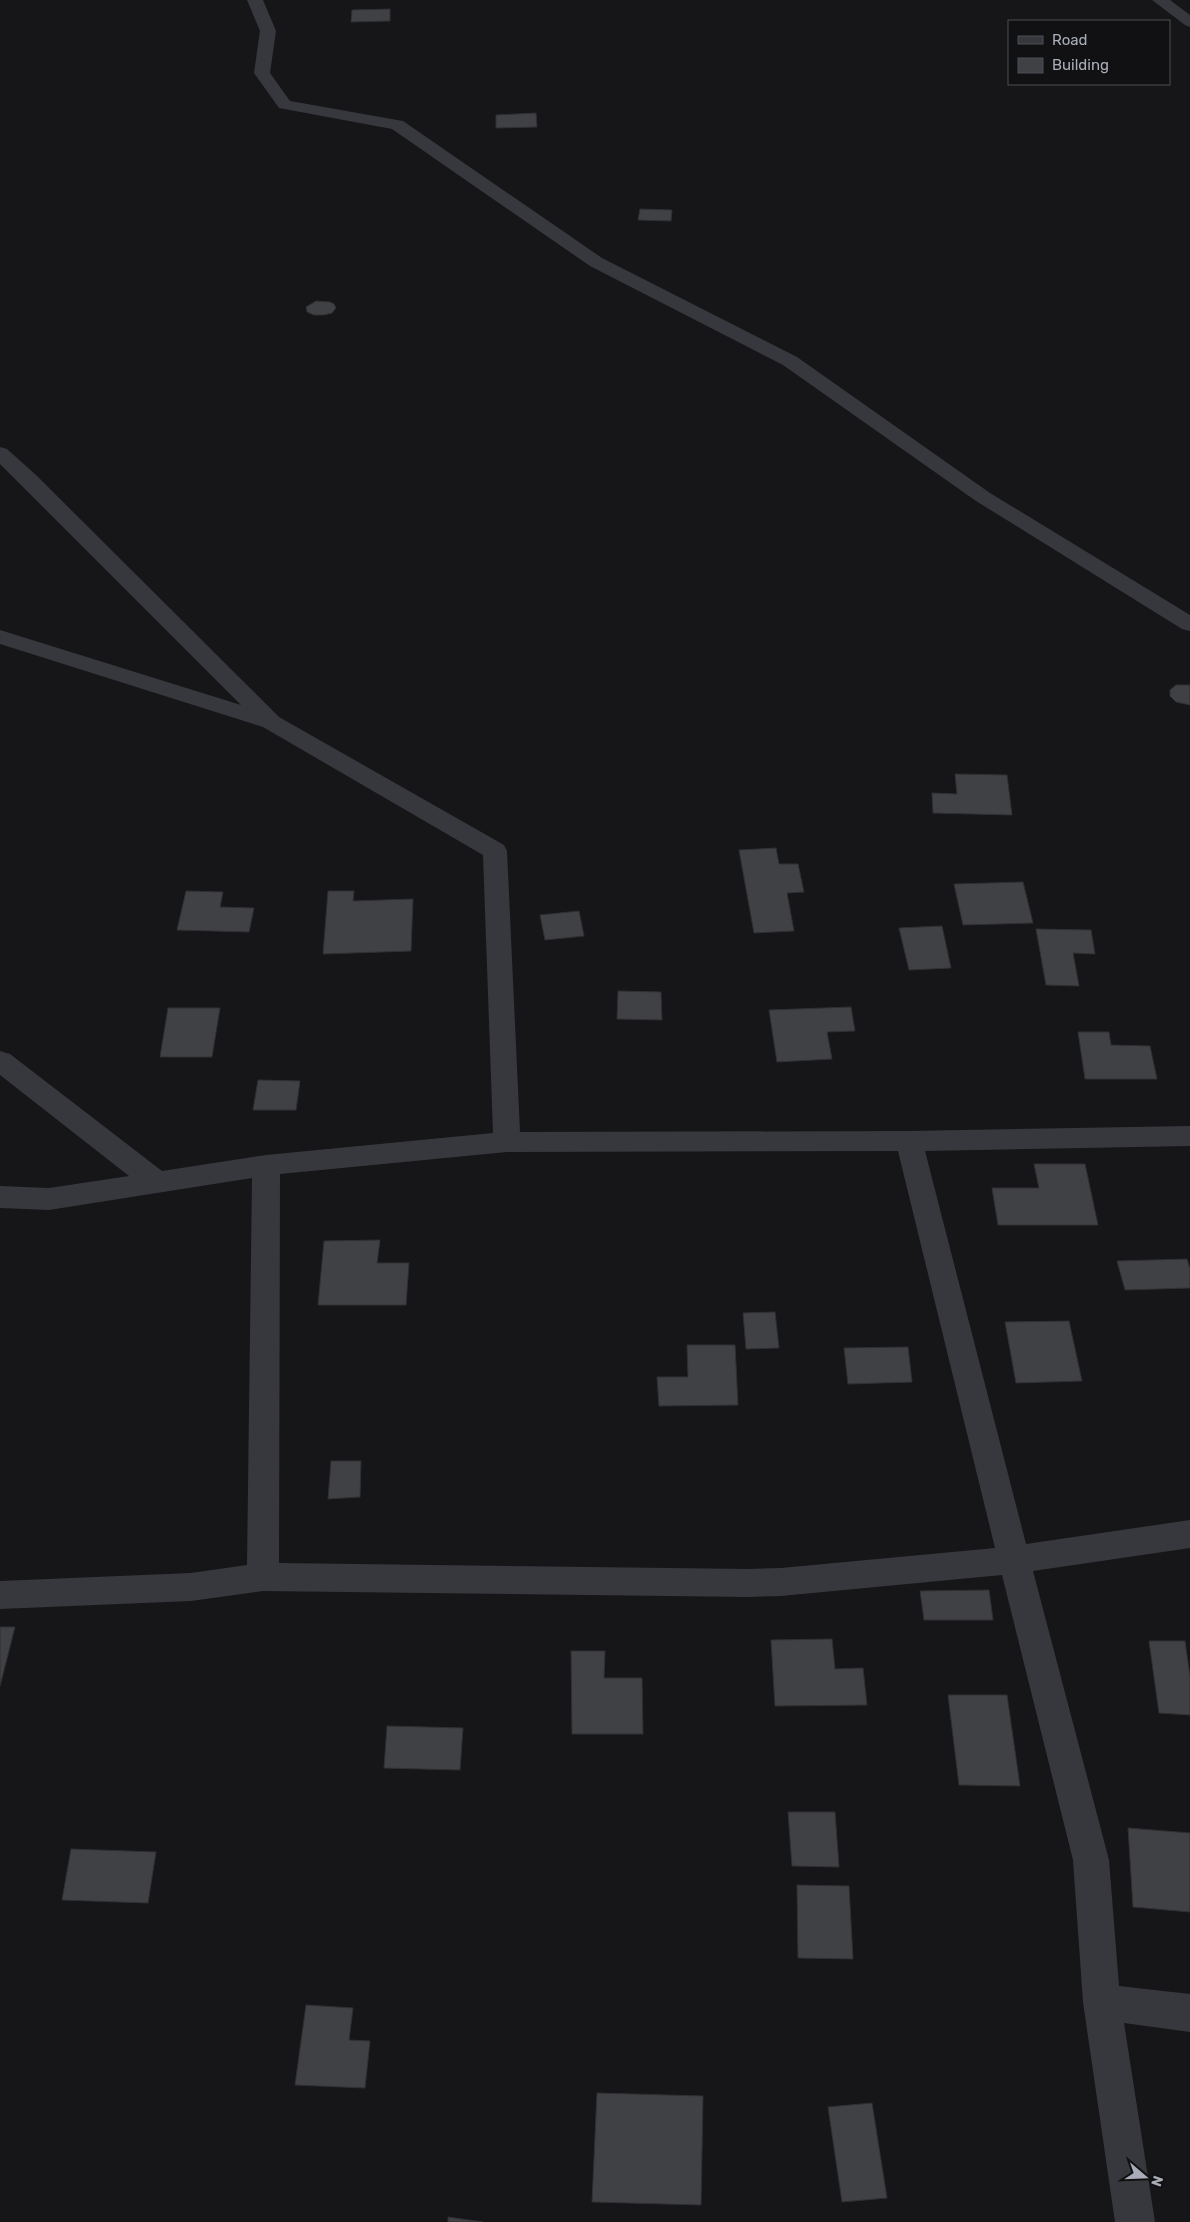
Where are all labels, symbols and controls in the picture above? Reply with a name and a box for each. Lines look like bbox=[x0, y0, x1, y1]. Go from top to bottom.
legend bbox=[1008, 20, 1170, 85]
text: Road bbox=[1052, 31, 1088, 49]
text: Building bbox=[1052, 56, 1109, 74]
north arrow bbox=[1120, 2152, 1170, 2202]
text: N bbox=[1147, 2174, 1166, 2189]

